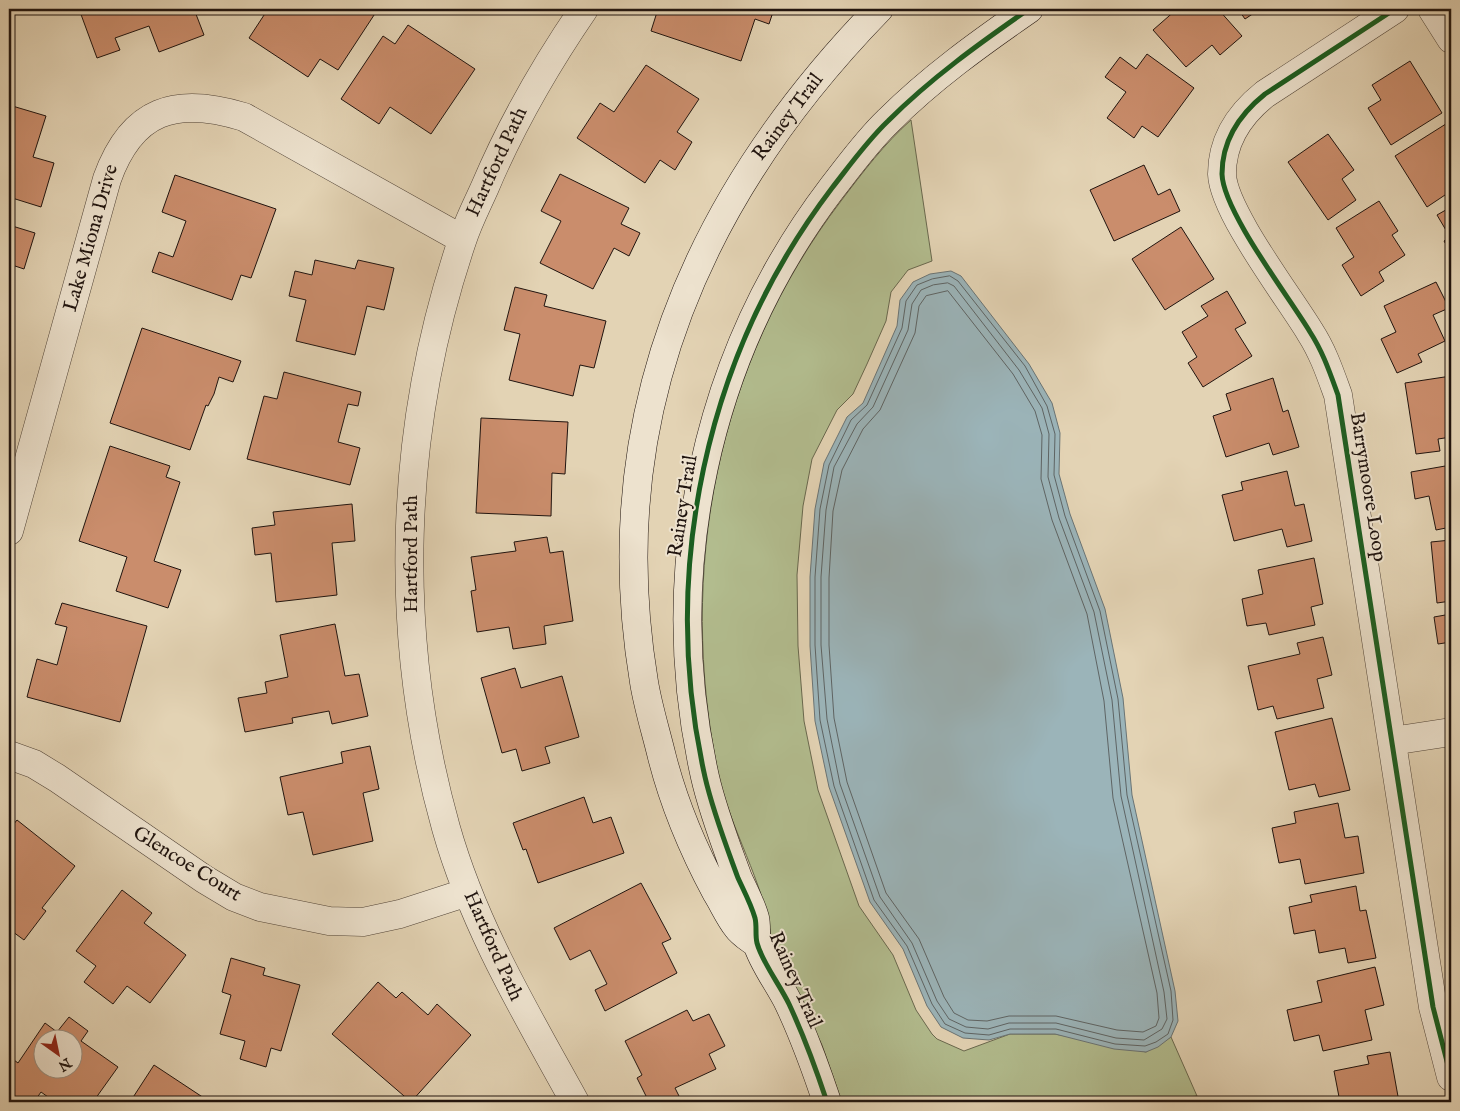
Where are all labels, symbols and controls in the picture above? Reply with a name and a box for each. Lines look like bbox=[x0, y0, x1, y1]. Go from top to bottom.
street label: Rainey Trail bbox=[747, 68, 829, 166]
street label: Hartford Path bbox=[461, 103, 533, 221]
street label: Lake Miona Drive bbox=[58, 162, 124, 314]
street label: Barrymoore Loop bbox=[1344, 410, 1392, 564]
street label: Rainey Trail bbox=[663, 453, 703, 559]
street label: Hartford Path bbox=[399, 495, 424, 613]
street label: Glencoe Court bbox=[128, 821, 246, 907]
street label: Hartford Path bbox=[458, 887, 529, 1005]
street label: Rainey Trail bbox=[763, 928, 828, 1033]
north arrow bbox=[32, 1028, 82, 1078]
text: N bbox=[55, 1053, 75, 1075]

